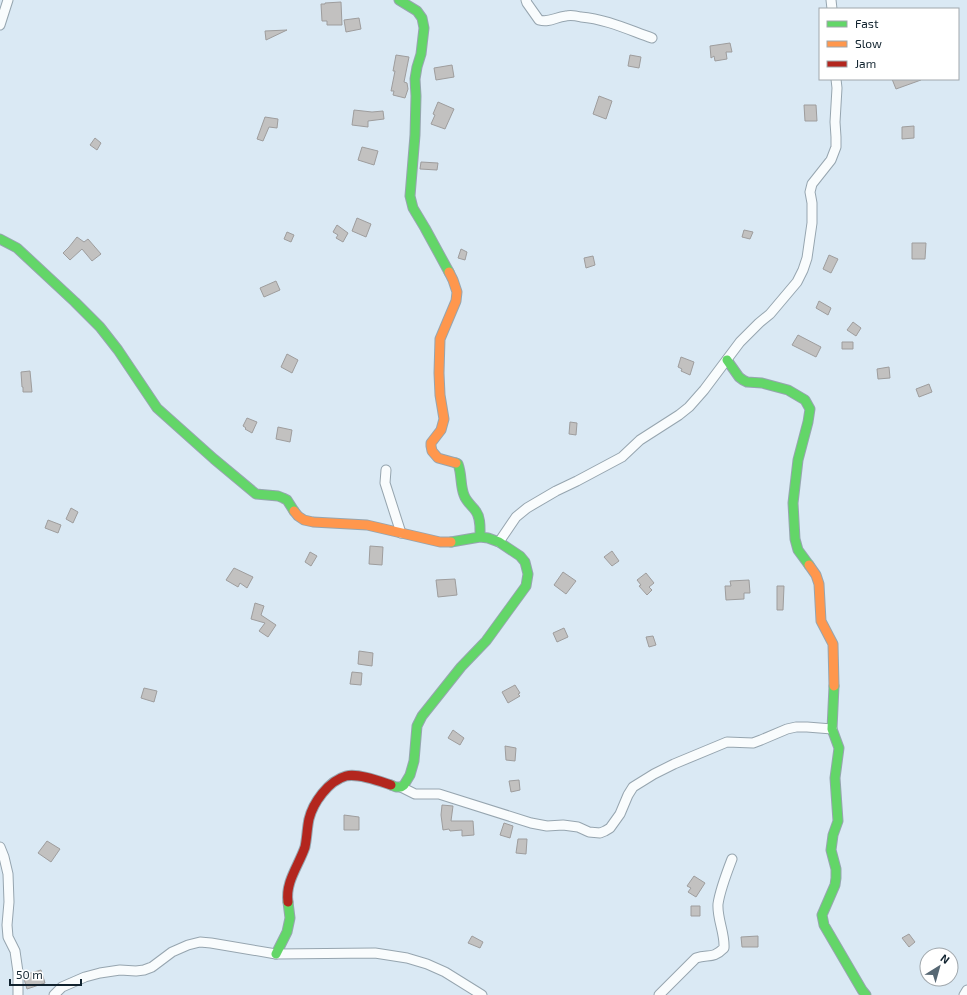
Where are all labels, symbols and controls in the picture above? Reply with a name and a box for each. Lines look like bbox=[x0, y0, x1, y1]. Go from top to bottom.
legend bbox=[819, 8, 959, 80]
text: Fast bbox=[855, 16, 879, 30]
text: Slow bbox=[855, 36, 882, 50]
text: Jam bbox=[855, 56, 876, 70]
north arrow bbox=[919, 947, 959, 987]
text: N bbox=[938, 951, 952, 966]
scale bar bbox=[10, 961, 81, 987]
text: 50 m bbox=[16, 967, 43, 981]

